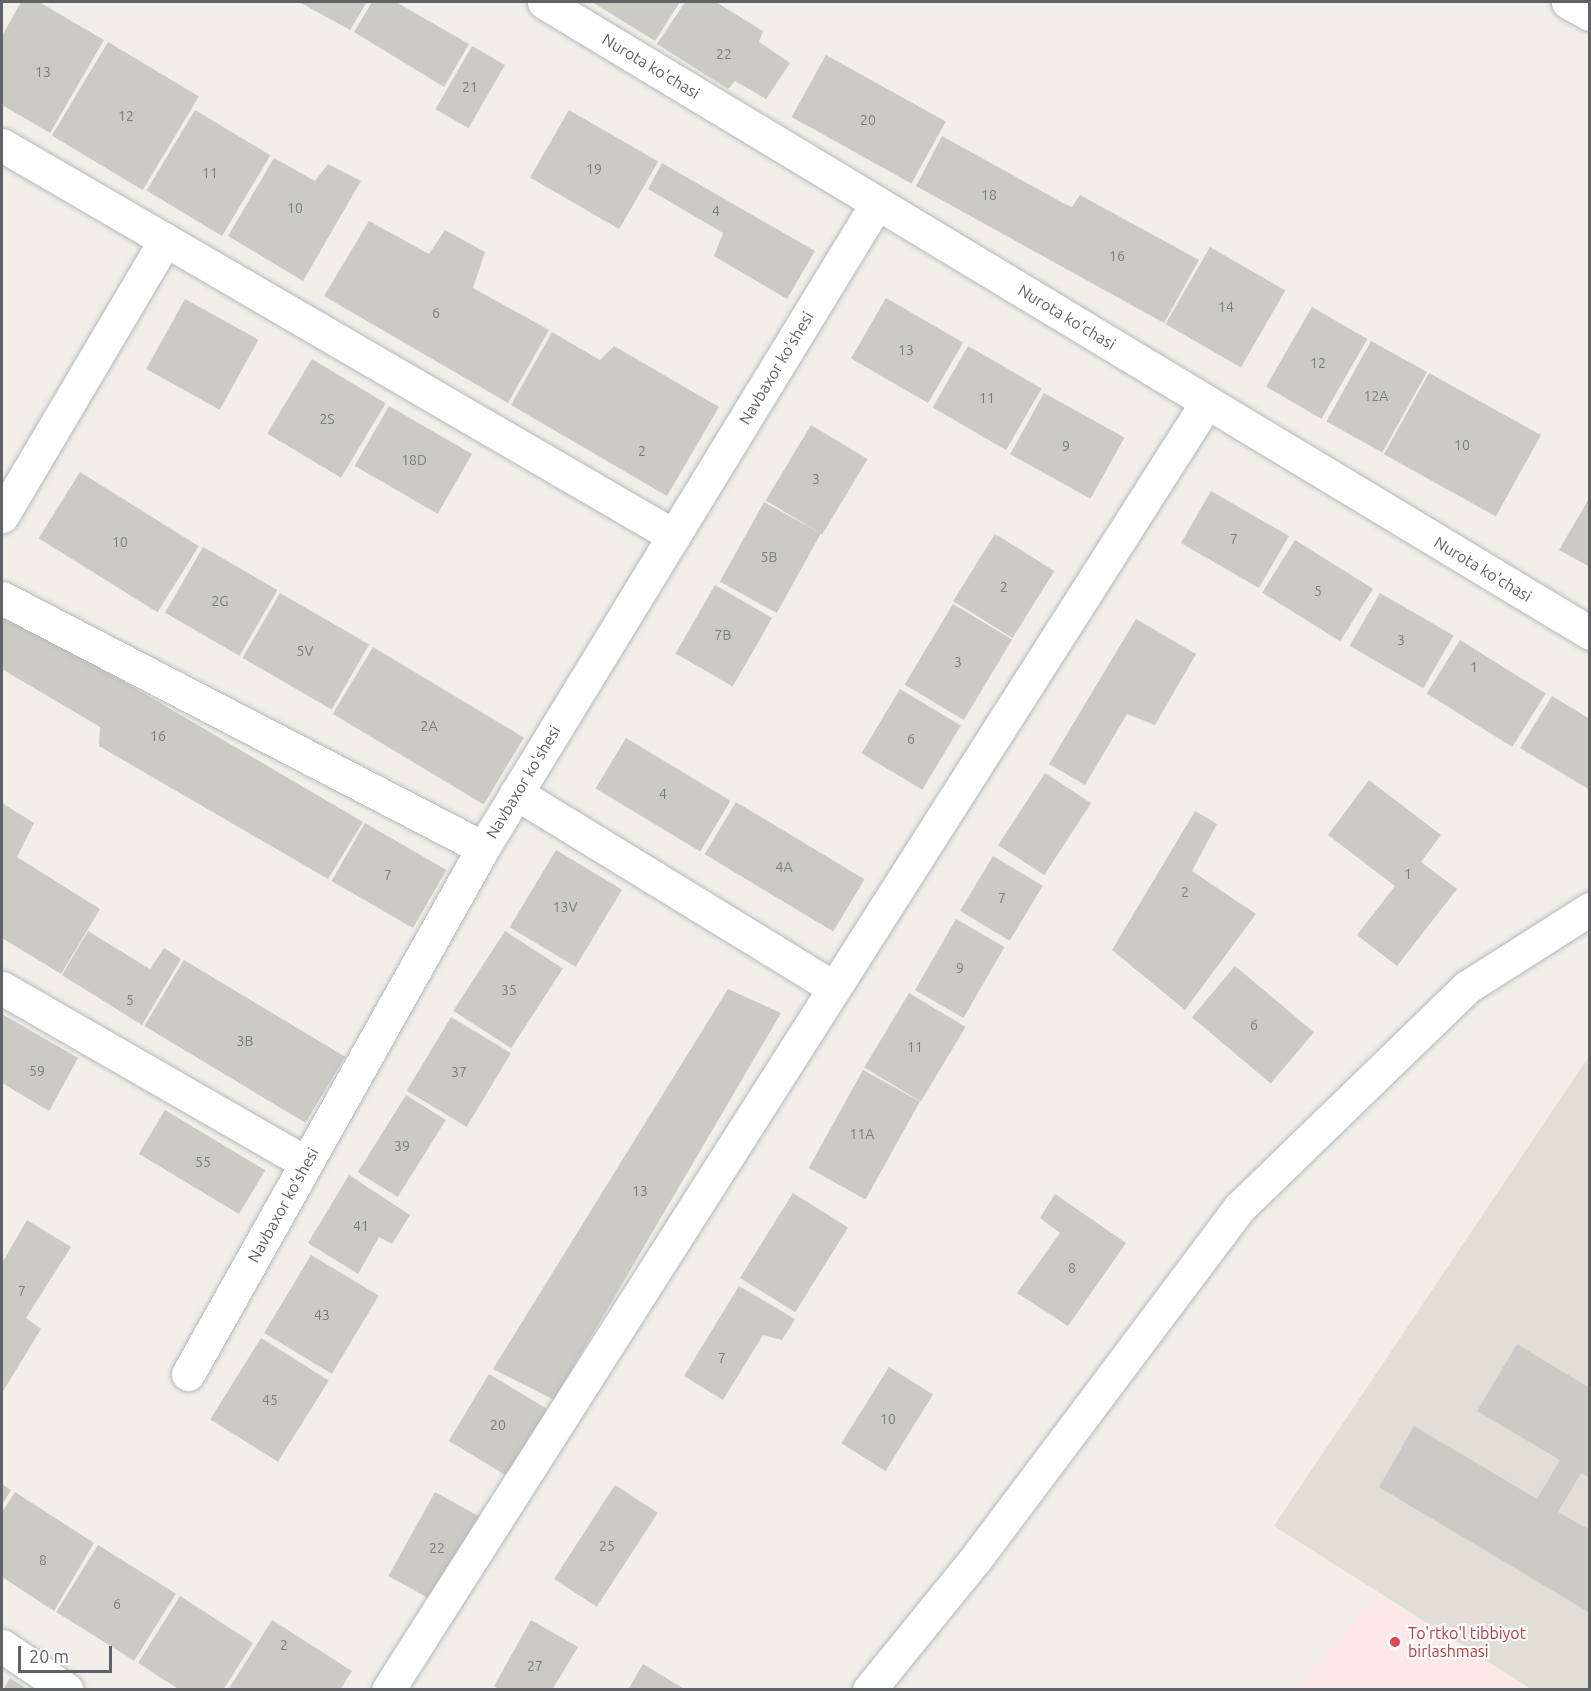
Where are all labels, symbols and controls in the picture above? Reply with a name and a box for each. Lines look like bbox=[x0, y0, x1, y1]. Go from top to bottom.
street label: Nurota ko'chasi bbox=[599, 29, 703, 103]
house number: 22 bbox=[716, 46, 732, 62]
house number: 13 bbox=[35, 64, 51, 80]
house number: 21 bbox=[462, 79, 478, 95]
house number: 12 bbox=[118, 108, 134, 124]
house number: 20 bbox=[860, 112, 876, 128]
house number: 19 bbox=[586, 161, 602, 177]
house number: 11 bbox=[202, 165, 218, 181]
house number: 18 bbox=[981, 187, 997, 203]
house number: 10 bbox=[287, 200, 303, 216]
house number: 4 bbox=[712, 203, 720, 219]
house number: 16 bbox=[1109, 248, 1125, 264]
street label: Nurota ko'chasi bbox=[1015, 280, 1119, 354]
house number: 14 bbox=[1218, 299, 1234, 315]
house number: 6 bbox=[432, 305, 440, 321]
street label: Navbaxor ko'shesi bbox=[735, 308, 817, 428]
house number: 13 bbox=[898, 342, 914, 358]
house number: 12 bbox=[1310, 355, 1326, 371]
house number: 12A bbox=[1364, 388, 1388, 404]
house number: 11 bbox=[979, 390, 995, 406]
house number: 2S bbox=[319, 411, 335, 427]
house number: 10 bbox=[1454, 437, 1470, 453]
house number: 9 bbox=[1062, 438, 1070, 454]
house number: 2 bbox=[638, 443, 646, 459]
house number: 18D bbox=[401, 452, 427, 468]
house number: 3 bbox=[812, 471, 820, 487]
house number: 7 bbox=[1230, 531, 1238, 547]
street label: Nurota ko'chasi bbox=[1431, 532, 1535, 606]
house number: 10 bbox=[112, 534, 128, 550]
house number: 5B bbox=[761, 549, 777, 565]
house number: 2 bbox=[1000, 579, 1008, 595]
house number: 5 bbox=[1314, 583, 1322, 599]
house number: 2G bbox=[211, 593, 229, 609]
house number: 7B bbox=[715, 627, 731, 643]
house number: 3 bbox=[1397, 632, 1405, 648]
house number: 5V bbox=[297, 643, 313, 659]
house number: 3 bbox=[954, 654, 962, 670]
house number: 1 bbox=[1470, 659, 1478, 675]
house number: 2A bbox=[421, 718, 437, 734]
street label: Navbaxor ko'shesi bbox=[482, 722, 564, 842]
house number: 16 bbox=[150, 728, 166, 744]
house number: 6 bbox=[907, 731, 915, 747]
house number: 4 bbox=[659, 786, 667, 802]
house number: 4A bbox=[776, 859, 792, 875]
house number: 1 bbox=[1404, 866, 1412, 882]
house number: 7 bbox=[384, 867, 392, 883]
house number: 2 bbox=[1181, 884, 1189, 900]
house number: 7 bbox=[998, 890, 1006, 906]
house number: 13V bbox=[553, 899, 577, 915]
house number: 9 bbox=[956, 960, 964, 976]
house number: 35 bbox=[501, 982, 517, 998]
house number: 5 bbox=[126, 992, 134, 1008]
house number: 6 bbox=[1250, 1017, 1258, 1033]
house number: 3B bbox=[237, 1033, 253, 1049]
house number: 11 bbox=[907, 1039, 923, 1055]
house number: 59 bbox=[29, 1063, 45, 1079]
house number: 37 bbox=[451, 1064, 467, 1080]
house number: 11A bbox=[850, 1126, 874, 1142]
house number: 39 bbox=[394, 1138, 410, 1154]
street label: Navbaxor ko'shesi bbox=[243, 1144, 323, 1266]
house number: 55 bbox=[195, 1154, 211, 1170]
house number: 13 bbox=[632, 1183, 648, 1199]
house number: 41 bbox=[353, 1218, 369, 1234]
house number: 8 bbox=[1068, 1260, 1076, 1276]
house number: 7 bbox=[18, 1283, 26, 1299]
house number: 43 bbox=[314, 1307, 330, 1323]
house number: 7 bbox=[718, 1350, 726, 1366]
house number: 45 bbox=[262, 1392, 278, 1408]
house number: 10 bbox=[880, 1411, 896, 1427]
house number: 20 bbox=[490, 1417, 506, 1433]
house number: 25 bbox=[599, 1538, 615, 1554]
house number: 22 bbox=[429, 1540, 445, 1556]
house number: 8 bbox=[39, 1552, 47, 1568]
house number: 6 bbox=[113, 1596, 121, 1612]
place label: To'rtko'l tibbiyot birlashmasi bbox=[1408, 1623, 1526, 1661]
marker: To'rtko'l tibbiyot birlashmasi bbox=[1386, 1633, 1404, 1651]
scale bar bbox=[21, 1634, 116, 1672]
house number: 2 bbox=[280, 1637, 288, 1653]
text: 20 m bbox=[29, 1646, 69, 1666]
house number: 27 bbox=[527, 1658, 543, 1674]

